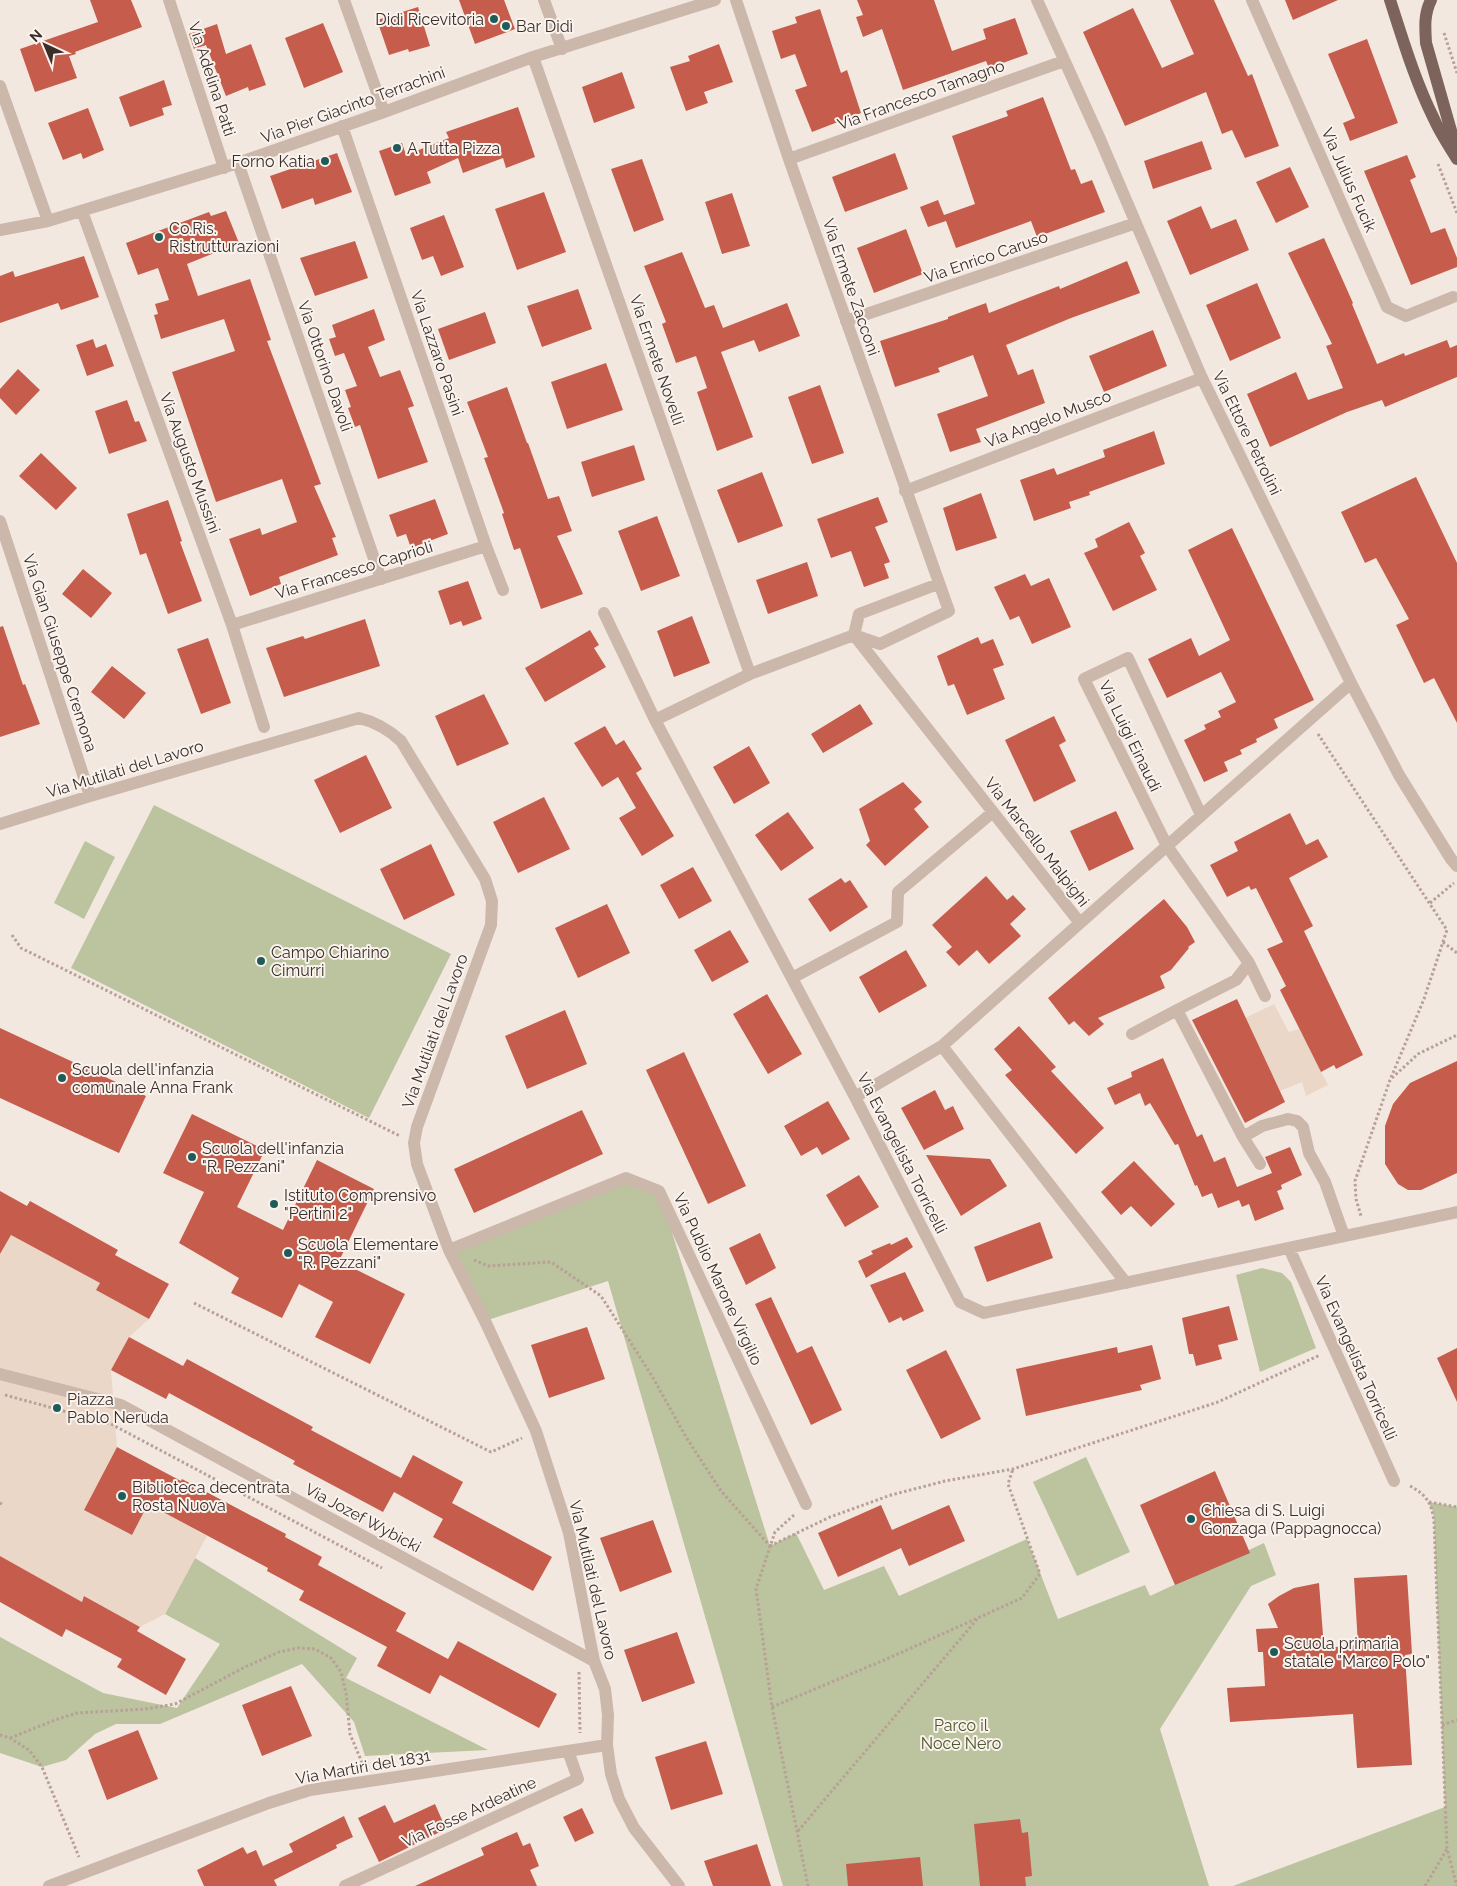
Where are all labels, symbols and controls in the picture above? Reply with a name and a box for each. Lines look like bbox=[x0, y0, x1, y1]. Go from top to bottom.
place label: Didì Ricevitoria bbox=[375, 10, 484, 29]
marker: Didì Ricevitoria bbox=[488, 13, 500, 25]
place label: Bar Didì bbox=[516, 17, 573, 36]
street label: Via Adelina Patti bbox=[185, 19, 239, 139]
north arrow bbox=[20, 20, 70, 70]
marker: Bar Didì bbox=[500, 20, 512, 32]
text: N bbox=[27, 26, 45, 45]
street label: Via Francesco Tamagno bbox=[835, 56, 1007, 134]
street label: Via Pier Giacinto Terrachini bbox=[258, 63, 448, 147]
street label: Via Julius Fucik bbox=[1318, 125, 1381, 236]
place label: A Tutta Pizza bbox=[407, 139, 500, 158]
marker: A Tutta Pizza bbox=[391, 142, 403, 154]
place label: Forno Katia bbox=[232, 152, 315, 171]
marker: Forno Katia bbox=[319, 155, 331, 167]
street label: Via Ermete Zacconi bbox=[819, 216, 883, 358]
place label: Co.Ris. Ristrutturazioni bbox=[169, 219, 279, 256]
street label: Via Enrico Caruso bbox=[922, 227, 1050, 287]
marker: Co.Ris. Ristrutturazioni bbox=[153, 231, 165, 243]
street label: Via Lazzaro Pasini bbox=[407, 288, 467, 418]
street label: Via Ermete Novelli bbox=[626, 292, 688, 428]
street label: Via Ottorino Davoli bbox=[294, 298, 356, 434]
street label: Via Ettore Petrolini bbox=[1209, 368, 1285, 498]
street label: Via Angelo Musco bbox=[982, 386, 1114, 452]
street label: Via Augusto Mussini bbox=[156, 390, 224, 536]
street label: Via Francesco Caprioli bbox=[273, 537, 435, 603]
street label: Via Gian Giuseppe Cremona bbox=[19, 552, 101, 754]
street label: Via Luigi Einaudi bbox=[1095, 677, 1165, 795]
street label: Via Mutilati del Lavoro bbox=[44, 736, 206, 802]
street label: Via Marcello Malpighi bbox=[981, 774, 1093, 910]
place label: Campo Chiarino Cimurri bbox=[271, 943, 389, 980]
street label: Via Mutilati del Lavoro bbox=[398, 951, 472, 1111]
marker: Campo Chiarino Cimurri bbox=[255, 955, 267, 967]
place label: Scuola dell'infanzia comunale Anna Frank bbox=[72, 1060, 234, 1097]
street label: Via Evangelista Torricelli bbox=[853, 1069, 951, 1237]
marker: Scuola dell'infanzia comunale Anna Frank bbox=[56, 1072, 68, 1084]
place label: Scuola dell'infanzia "R. Pezzani" bbox=[202, 1139, 344, 1176]
marker: Scuola dell'infanzia "R. Pezzani" bbox=[186, 1151, 198, 1163]
place label: Istituto Comprensivo "Pertini 2" bbox=[284, 1186, 436, 1223]
street label: Via Publio Marone Virgilio bbox=[670, 1190, 766, 1368]
marker: Istituto Comprensivo "Pertini 2" bbox=[268, 1198, 280, 1210]
place label: Scuola Elementare "R. Pezzani" bbox=[298, 1235, 438, 1272]
marker: Scuola Elementare "R. Pezzani" bbox=[282, 1247, 294, 1259]
street label: Via Evangelista Torricelli bbox=[1311, 1273, 1401, 1443]
place label: Piazza Pablo Neruda bbox=[67, 1390, 169, 1427]
marker: Piazza Pablo Neruda bbox=[51, 1402, 63, 1414]
place label: Biblioteca decentrata Rosta Nuova bbox=[132, 1478, 290, 1515]
street label: Via Jozef Wybicki bbox=[302, 1479, 424, 1557]
marker: Biblioteca decentrata Rosta Nuova bbox=[116, 1490, 128, 1502]
street label: Via Mutilati del Lavoro bbox=[565, 1498, 621, 1662]
place label: Chiesa di S. Luigi Gonzaga (Pappagnocca) bbox=[1201, 1501, 1381, 1538]
marker: Chiesa di S. Luigi Gonzaga (Pappagnocca) bbox=[1185, 1513, 1197, 1525]
place label: Scuola primaria statale "Marco Polo" bbox=[1284, 1634, 1430, 1671]
marker: Scuola primaria statale "Marco Polo" bbox=[1268, 1646, 1280, 1658]
park label: Parco il Noce Nero bbox=[921, 1716, 1001, 1753]
street label: Via Martiri del 1831 bbox=[294, 1746, 432, 1788]
street label: Via Fosse Ardeatine bbox=[399, 1773, 539, 1851]

